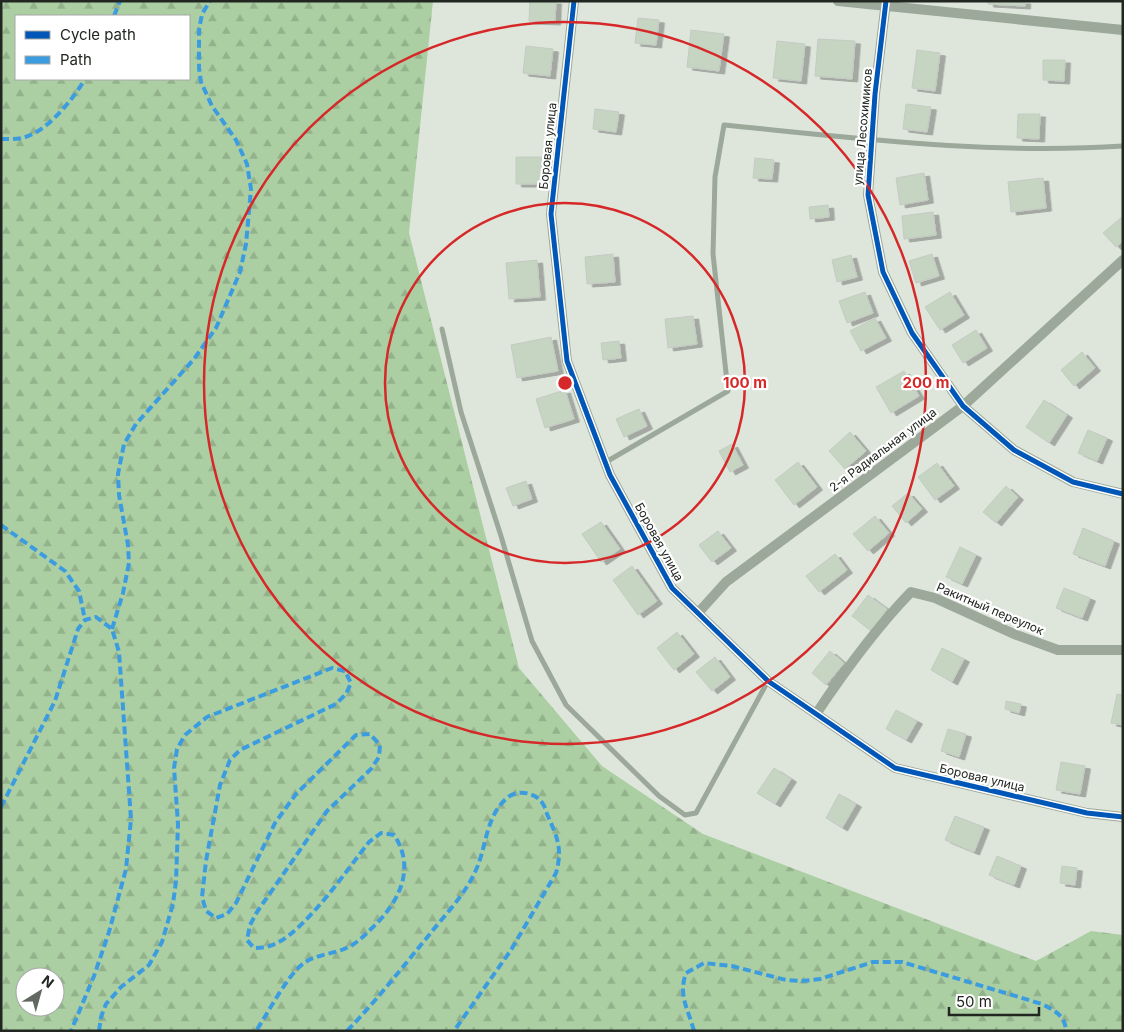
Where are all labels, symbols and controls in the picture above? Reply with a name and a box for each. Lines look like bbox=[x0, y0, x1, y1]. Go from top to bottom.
legend bbox=[15, 15, 190, 80]
text: Cycle path bbox=[60, 25, 136, 44]
text: Path bbox=[60, 50, 92, 69]
street label: улица Лесохимиков bbox=[850, 68, 875, 186]
street label: Боровая улица bbox=[535, 102, 560, 190]
text: 100 m bbox=[723, 373, 767, 392]
text: 200 m bbox=[903, 373, 949, 392]
centre of rings bbox=[556, 374, 574, 392]
street label: 2-я Радиальная улица bbox=[826, 404, 939, 495]
street label: Боровая улица bbox=[632, 500, 687, 584]
street label: Ракитный переулок bbox=[934, 579, 1047, 638]
street label: Боровая улица bbox=[938, 760, 1026, 795]
north arrow bbox=[15, 967, 65, 1017]
text: N bbox=[39, 971, 58, 991]
scale bar bbox=[949, 984, 1039, 1016]
text: 50 m bbox=[956, 992, 992, 1011]

